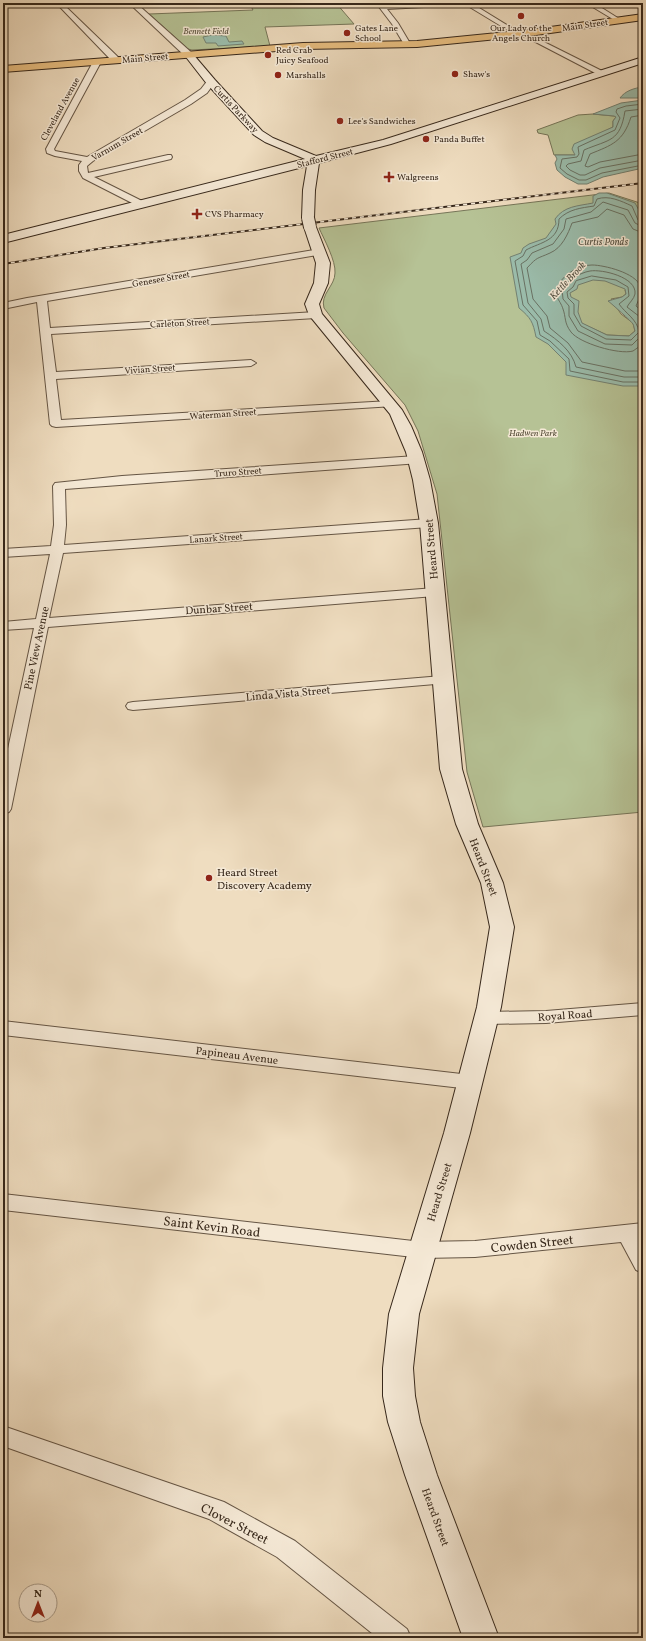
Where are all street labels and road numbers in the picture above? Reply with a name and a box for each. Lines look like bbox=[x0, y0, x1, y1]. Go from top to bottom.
street label: Main Street bbox=[561, 16, 609, 35]
street label: Main Street bbox=[121, 50, 169, 67]
street label: Cleveland Avenue bbox=[38, 75, 83, 143]
street label: Curtis Parkway bbox=[210, 83, 261, 136]
street label: Varnum Street bbox=[89, 124, 145, 164]
street label: Stafford Street bbox=[296, 145, 355, 172]
street label: Genesee Street bbox=[131, 268, 191, 291]
street label: Carleton Street bbox=[150, 315, 210, 332]
street label: Vivian Street bbox=[124, 361, 176, 378]
street label: Waterman Street bbox=[189, 406, 257, 423]
street label: Truro Street bbox=[214, 464, 262, 481]
street label: Heard Street bbox=[422, 518, 443, 580]
street label: Lanark Street bbox=[189, 530, 243, 547]
street label: Dunbar Street bbox=[185, 600, 254, 619]
street label: Pine View Avenue bbox=[21, 605, 54, 692]
street label: Linda Vista Street bbox=[245, 683, 331, 706]
street label: Heard Street bbox=[465, 836, 501, 899]
street label: Royal Road bbox=[537, 1007, 593, 1026]
street label: Papineau Avenue bbox=[195, 1044, 279, 1069]
street label: Heard Street bbox=[424, 1161, 457, 1224]
street label: Saint Kevin Road bbox=[162, 1213, 261, 1243]
street label: Cowden Street bbox=[490, 1232, 575, 1258]
street label: Heard Street bbox=[417, 1486, 452, 1549]
street label: Clover Street bbox=[197, 1500, 272, 1550]

